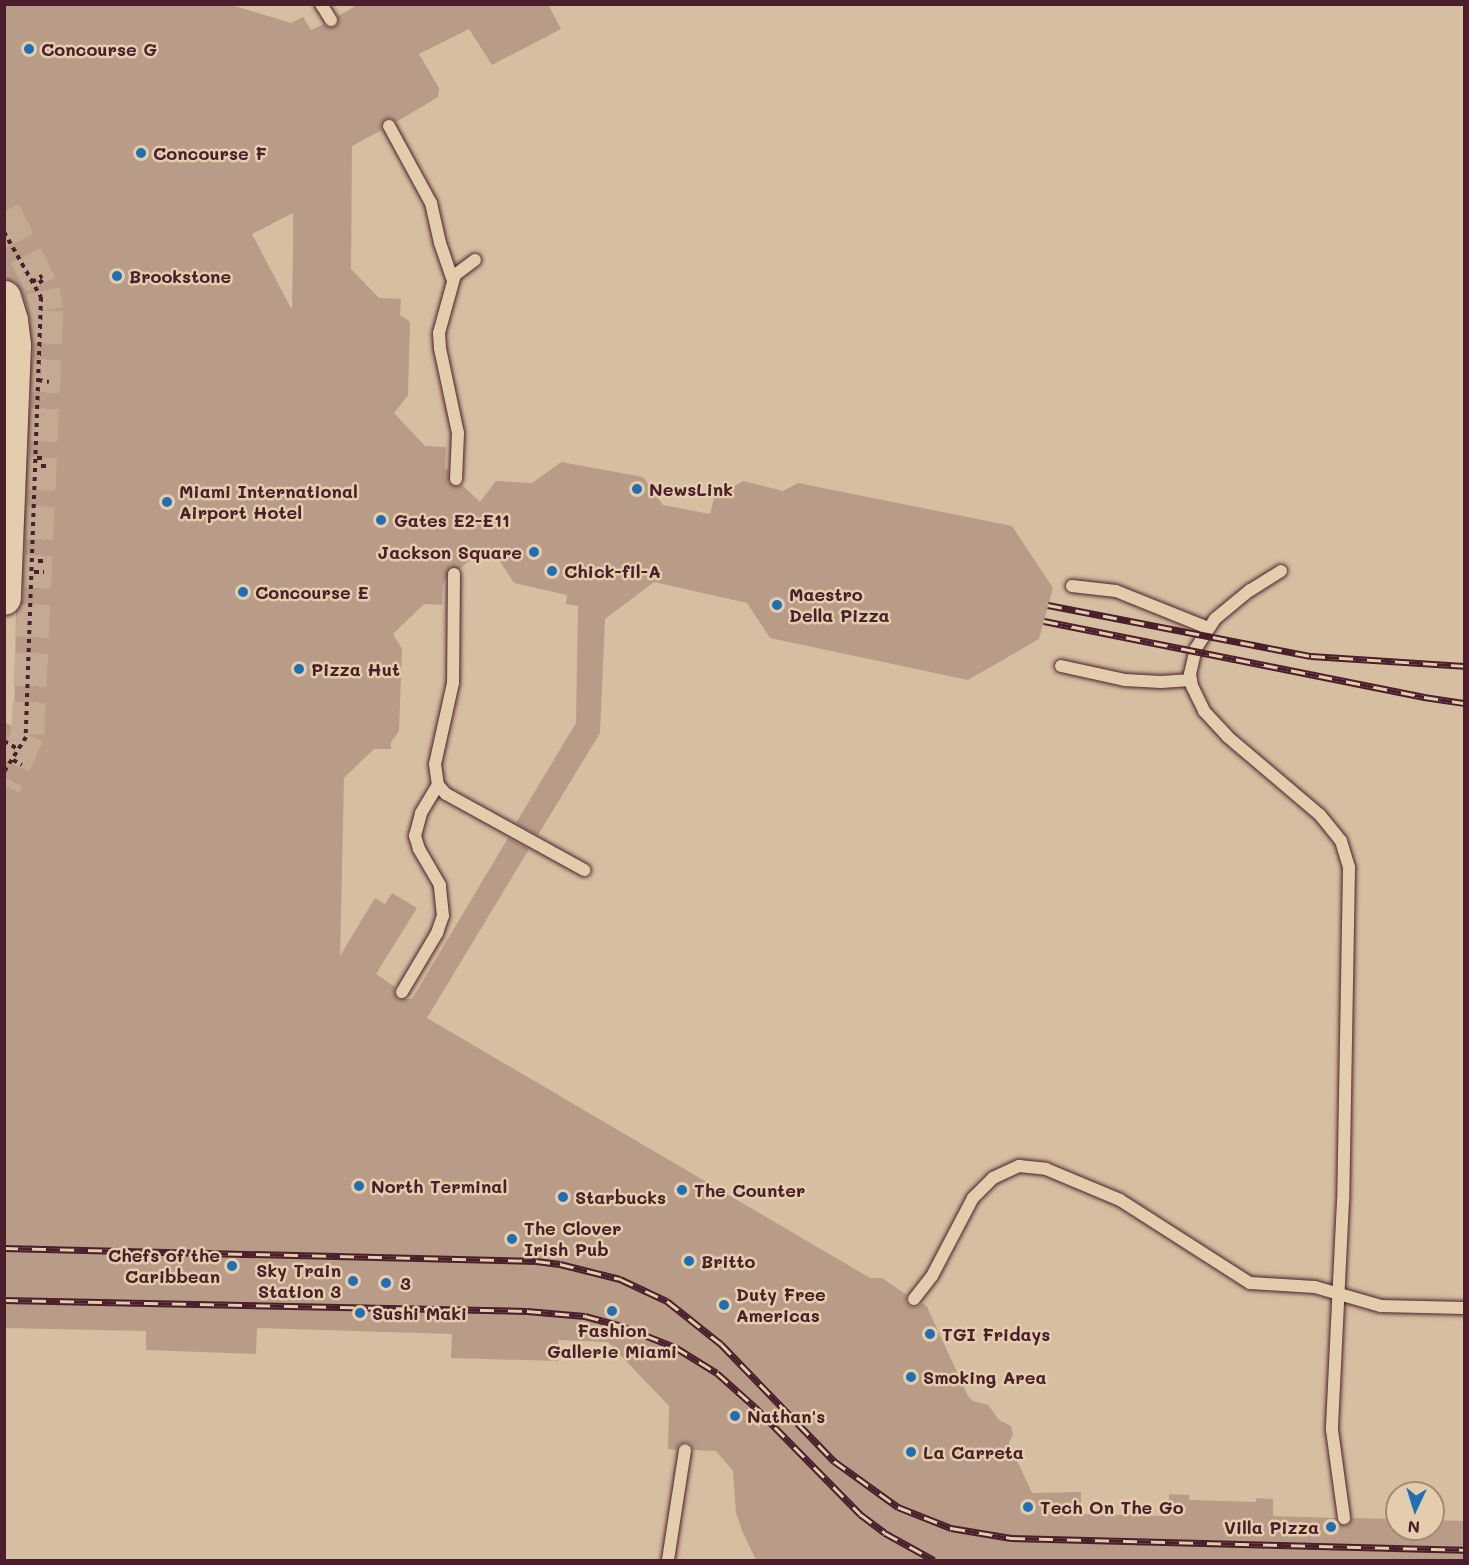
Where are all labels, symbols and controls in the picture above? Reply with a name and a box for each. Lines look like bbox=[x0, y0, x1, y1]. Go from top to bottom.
place label: Concourse G bbox=[41, 38, 157, 60]
marker: Concourse G bbox=[22, 42, 36, 56]
place label: Concourse F bbox=[153, 142, 267, 164]
marker: Concourse F bbox=[134, 146, 148, 160]
place label: Brookstone bbox=[129, 265, 231, 287]
marker: Brookstone bbox=[110, 269, 124, 283]
place label: NewsLink bbox=[649, 478, 733, 500]
place label: Miami International Airport Hotel bbox=[179, 481, 358, 524]
marker: NewsLink bbox=[630, 482, 644, 496]
marker: Miami International Airport Hotel bbox=[160, 495, 174, 509]
place label: Gates E2-E11 bbox=[394, 509, 510, 531]
marker: Gates E2-E11 bbox=[372, 511, 390, 529]
place label: Jackson Square bbox=[377, 541, 522, 563]
marker: Jackson Square bbox=[527, 545, 541, 559]
place label: Chick-fil-A bbox=[564, 560, 661, 582]
marker: Chick-fil-A bbox=[545, 564, 559, 578]
place label: Concourse E bbox=[255, 581, 369, 603]
place label: Maestro Della Pizza bbox=[789, 584, 890, 626]
marker: Concourse E bbox=[236, 585, 250, 599]
marker: Maestro Della Pizza bbox=[770, 598, 784, 612]
place label: Pizza Hut bbox=[311, 658, 400, 680]
marker: Pizza Hut bbox=[292, 662, 306, 676]
place label: North Terminal bbox=[371, 1175, 507, 1197]
marker: North Terminal bbox=[352, 1179, 366, 1193]
place label: The Counter bbox=[694, 1179, 805, 1201]
marker: The Counter bbox=[675, 1183, 689, 1197]
place label: Starbucks bbox=[575, 1186, 666, 1208]
marker: Starbucks bbox=[556, 1190, 570, 1204]
place label: The Clover Irish Pub bbox=[524, 1218, 621, 1260]
marker: The Clover Irish Pub bbox=[505, 1232, 519, 1246]
place label: Chefs of the Caribbean bbox=[108, 1245, 220, 1288]
place label: Britto bbox=[701, 1250, 756, 1272]
marker: Britto bbox=[682, 1254, 696, 1268]
marker: Chefs of the Caribbean bbox=[225, 1259, 239, 1273]
place label: Sky Train Station 3 bbox=[256, 1260, 341, 1302]
place label: 3 bbox=[400, 1272, 411, 1294]
marker: Sky Train Station 3 bbox=[346, 1274, 360, 1288]
marker: 3 bbox=[377, 1274, 395, 1292]
place label: Duty Free Americas bbox=[736, 1284, 826, 1326]
marker: Duty Free Americas bbox=[717, 1298, 731, 1312]
place label: Sushi Maki bbox=[372, 1302, 467, 1324]
marker: Fashion Gallerie Miami bbox=[605, 1304, 619, 1318]
marker: Sushi Maki bbox=[353, 1306, 367, 1320]
place label: Fashion Gallerie Miami bbox=[547, 1320, 677, 1362]
place label: TGI Fridays bbox=[942, 1323, 1050, 1345]
marker: TGI Fridays bbox=[923, 1327, 937, 1341]
place label: Smoking Area bbox=[923, 1366, 1047, 1388]
marker: Smoking Area bbox=[904, 1370, 918, 1384]
place label: Nathan's bbox=[747, 1405, 825, 1427]
marker: Nathan's bbox=[728, 1409, 742, 1423]
place label: La Carreta bbox=[923, 1441, 1024, 1463]
marker: La Carreta bbox=[904, 1445, 918, 1459]
north arrow bbox=[1385, 1481, 1445, 1541]
place label: Tech On The Go bbox=[1040, 1496, 1184, 1518]
marker: Tech On The Go bbox=[1021, 1500, 1035, 1514]
place label: Villa Pizza bbox=[1224, 1516, 1319, 1538]
text: N bbox=[1407, 1517, 1421, 1538]
marker: Villa Pizza bbox=[1324, 1520, 1338, 1534]

